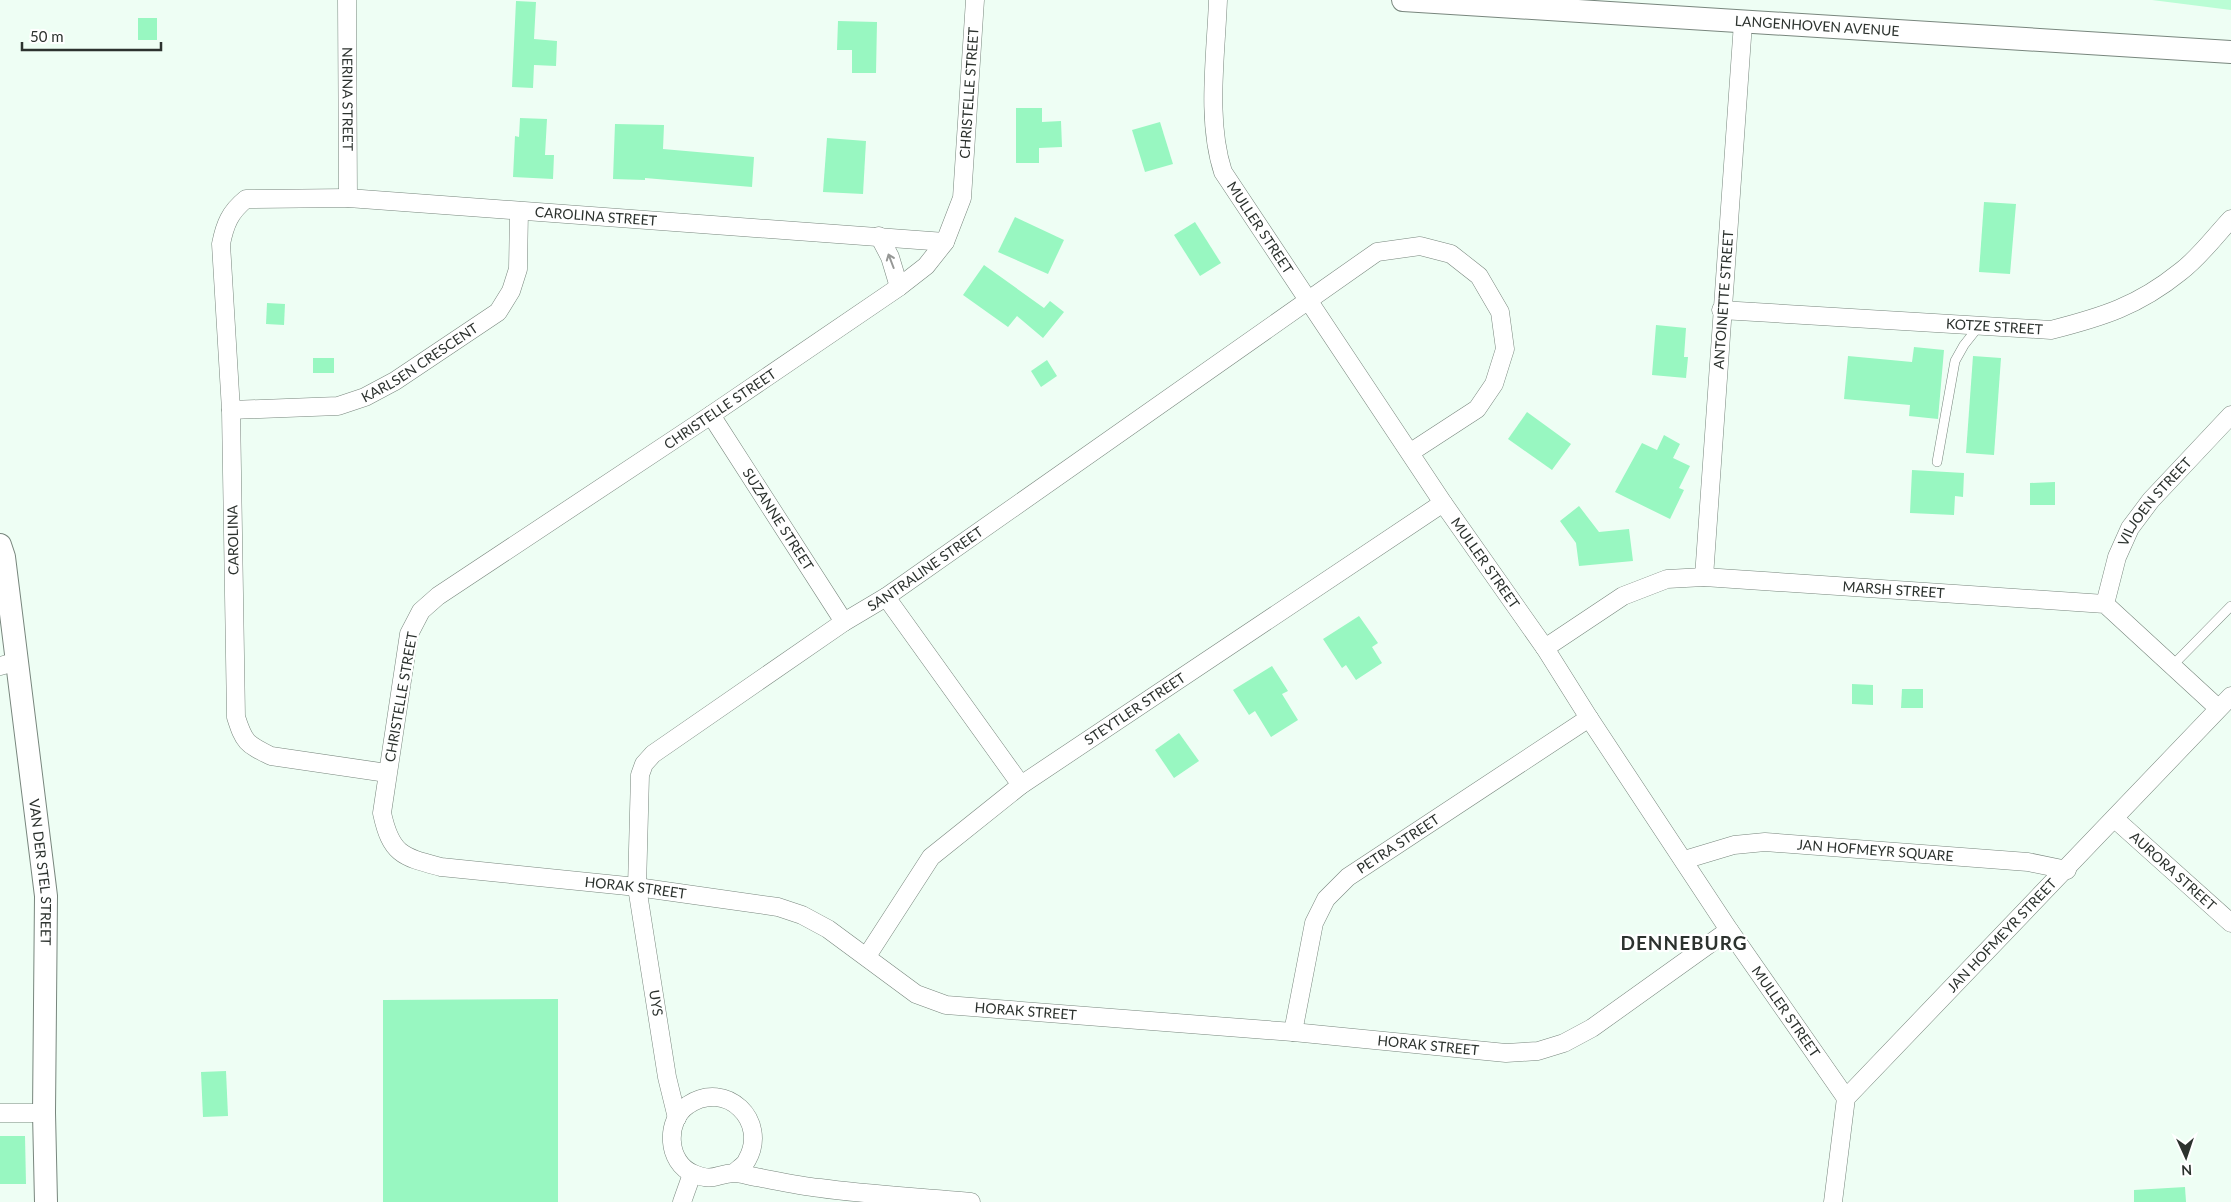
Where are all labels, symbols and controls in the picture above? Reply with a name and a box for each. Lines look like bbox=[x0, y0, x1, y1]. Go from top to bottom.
street label: LANGENHOVEN AVENUE bbox=[1734, 12, 1900, 39]
scale bar bbox=[22, 20, 161, 52]
street label: CHRISTELLE STREET bbox=[955, 26, 982, 159]
text: 50 m bbox=[30, 27, 64, 45]
street label: NERINA STREET bbox=[339, 47, 357, 152]
street label: MULLER STREET bbox=[1224, 178, 1298, 277]
street label: CAROLINA STREET bbox=[534, 203, 658, 229]
street label: ANTOINETTE STREET bbox=[1710, 229, 1736, 370]
one-way arrow bbox=[886, 254, 895, 269]
street label: KOTZE STREET bbox=[1946, 315, 2044, 338]
street label: KARLSEN CRESCENT bbox=[358, 319, 481, 405]
street label: CHRISTELLE STREET bbox=[660, 364, 780, 452]
street label: VILJOEN STREET bbox=[2114, 453, 2195, 549]
street label: SUZANNE STREET bbox=[739, 465, 818, 574]
street label: CAROLINA bbox=[223, 504, 242, 575]
street label: MULLER STREET bbox=[1448, 514, 1524, 612]
street label: SANTRALINE STREET bbox=[864, 522, 987, 614]
street label: MARSH STREET bbox=[1842, 577, 1946, 601]
street label: CHRISTELLE STREET bbox=[381, 630, 420, 763]
street label: STEYTLER STREET bbox=[1081, 668, 1189, 748]
street label: VAN DER STEL STREET bbox=[26, 798, 55, 946]
street label: PETRA STREET bbox=[1353, 810, 1443, 877]
street label: AURORA STREET bbox=[2127, 828, 2221, 914]
street label: JAN HOFMEYR SQUARE bbox=[1797, 835, 1954, 864]
street label: HORAK STREET bbox=[584, 873, 688, 902]
street label: JAN HOFMEYR STREET bbox=[1943, 874, 2060, 995]
district label: DENNEBURG bbox=[1620, 931, 1748, 954]
street label: MULLER STREET bbox=[1749, 962, 1824, 1061]
street label: UYS bbox=[646, 989, 667, 1017]
street label: HORAK STREET bbox=[974, 998, 1078, 1023]
street label: HORAK STREET bbox=[1377, 1031, 1481, 1058]
north arrow bbox=[2161, 1132, 2211, 1182]
text: N bbox=[2181, 1162, 2193, 1179]

